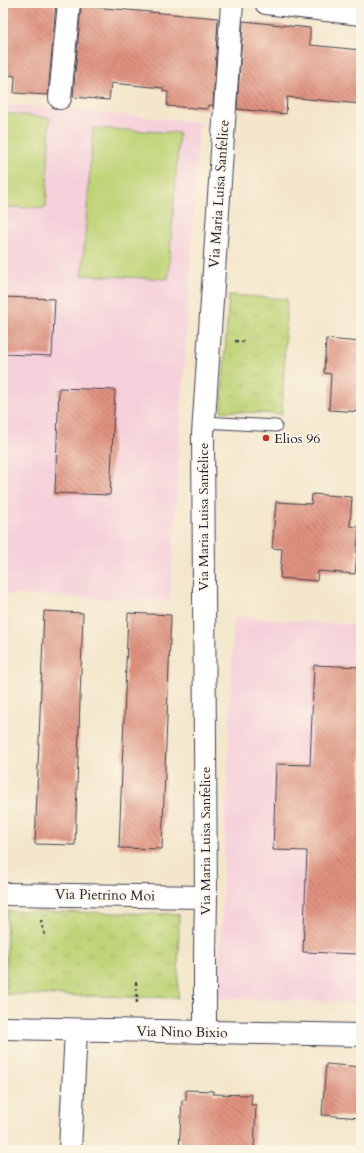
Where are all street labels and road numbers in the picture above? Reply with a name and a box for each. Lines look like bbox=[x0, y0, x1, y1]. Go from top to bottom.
street label: Via Maria Luisa Sanfelice bbox=[204, 119, 234, 269]
street label: Via Maria Luisa Sanfelice bbox=[194, 443, 213, 591]
street label: Via Maria Luisa Sanfelice bbox=[196, 767, 215, 915]
street label: Via Pietrino Moi bbox=[55, 885, 155, 905]
street label: Via Nino Bixio bbox=[136, 1022, 228, 1042]

